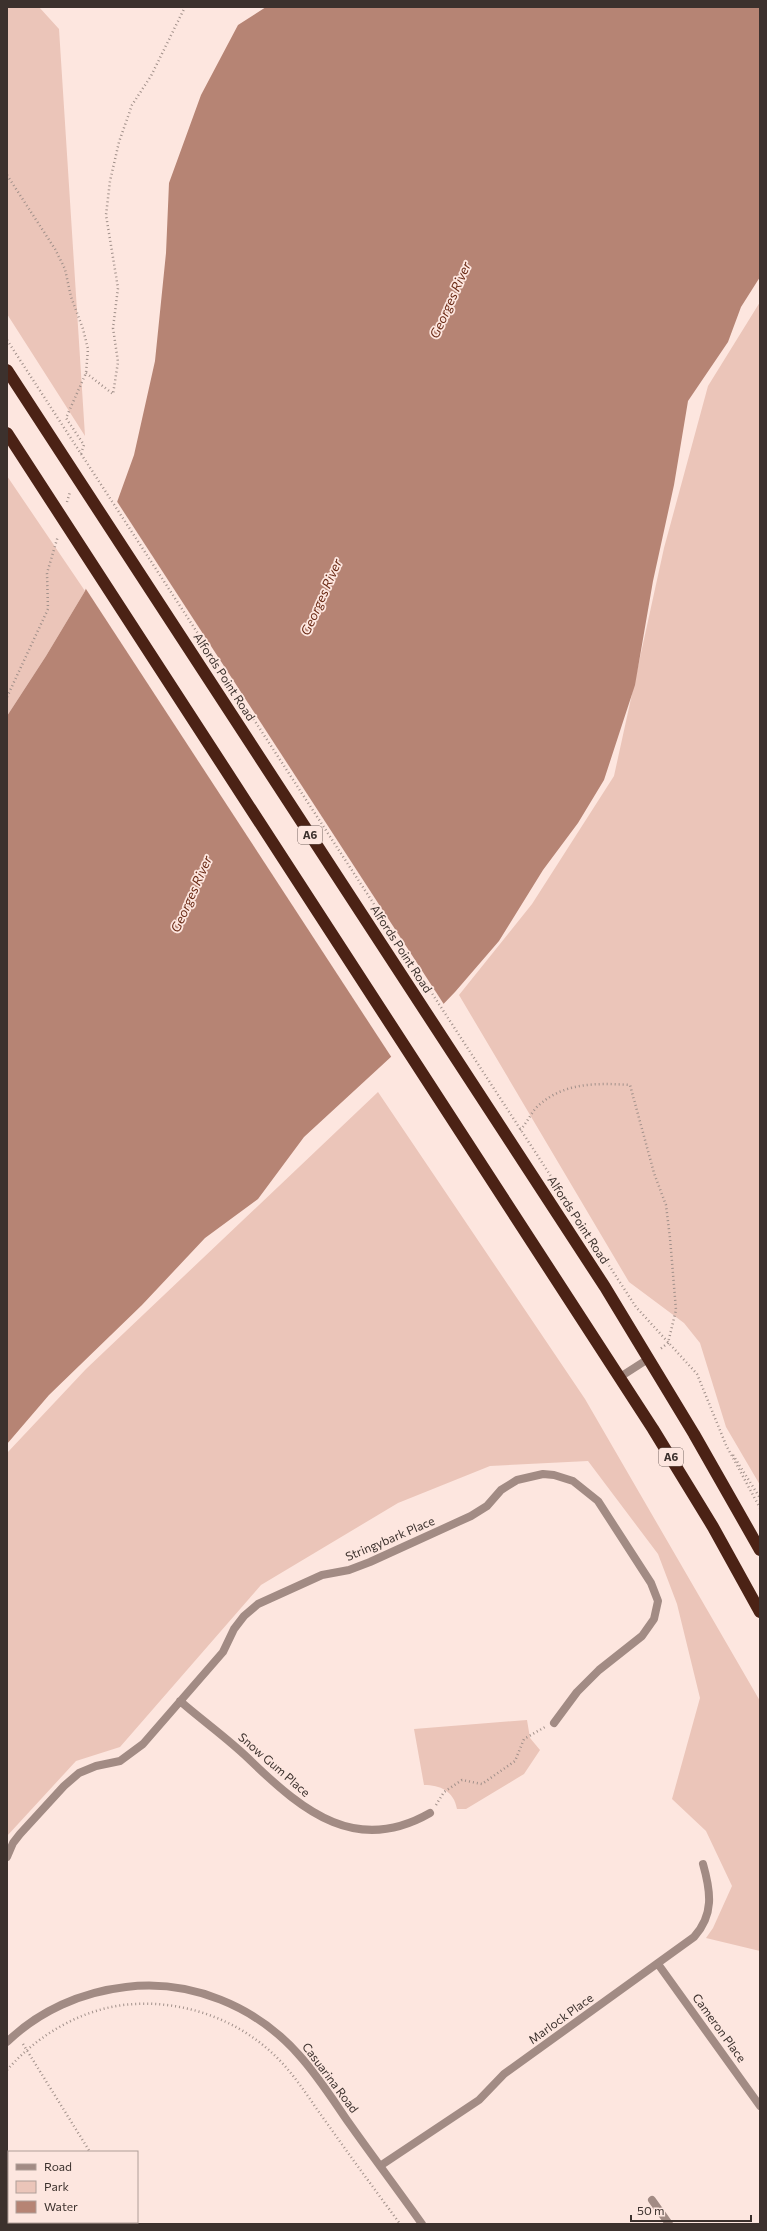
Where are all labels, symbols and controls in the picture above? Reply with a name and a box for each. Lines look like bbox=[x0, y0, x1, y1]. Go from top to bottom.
water label: Georges River bbox=[426, 258, 474, 341]
water label: Georges River bbox=[297, 555, 345, 638]
street label: Alfords Point Road bbox=[191, 630, 258, 723]
road number: A6 bbox=[298, 826, 322, 844]
water label: Georges River bbox=[167, 852, 215, 935]
street label: Alfords Point Road bbox=[368, 902, 435, 995]
street label: Alfords Point Road bbox=[545, 1173, 612, 1266]
road number: A6 bbox=[659, 1448, 683, 1466]
street label: Stringybark Place bbox=[343, 1513, 436, 1563]
street label: Snow Gum Place bbox=[236, 1729, 313, 1799]
street label: Marlock Place bbox=[525, 1990, 595, 2046]
street label: Cameron Place bbox=[690, 1990, 749, 2064]
street label: Casuarina Road bbox=[300, 2040, 362, 2115]
legend bbox=[8, 2151, 138, 2223]
text: Road bbox=[44, 2159, 72, 2173]
text: Park bbox=[44, 2179, 70, 2193]
scale bar bbox=[631, 2197, 751, 2223]
text: Water bbox=[44, 2199, 78, 2213]
text: 50 m bbox=[637, 2203, 665, 2217]

